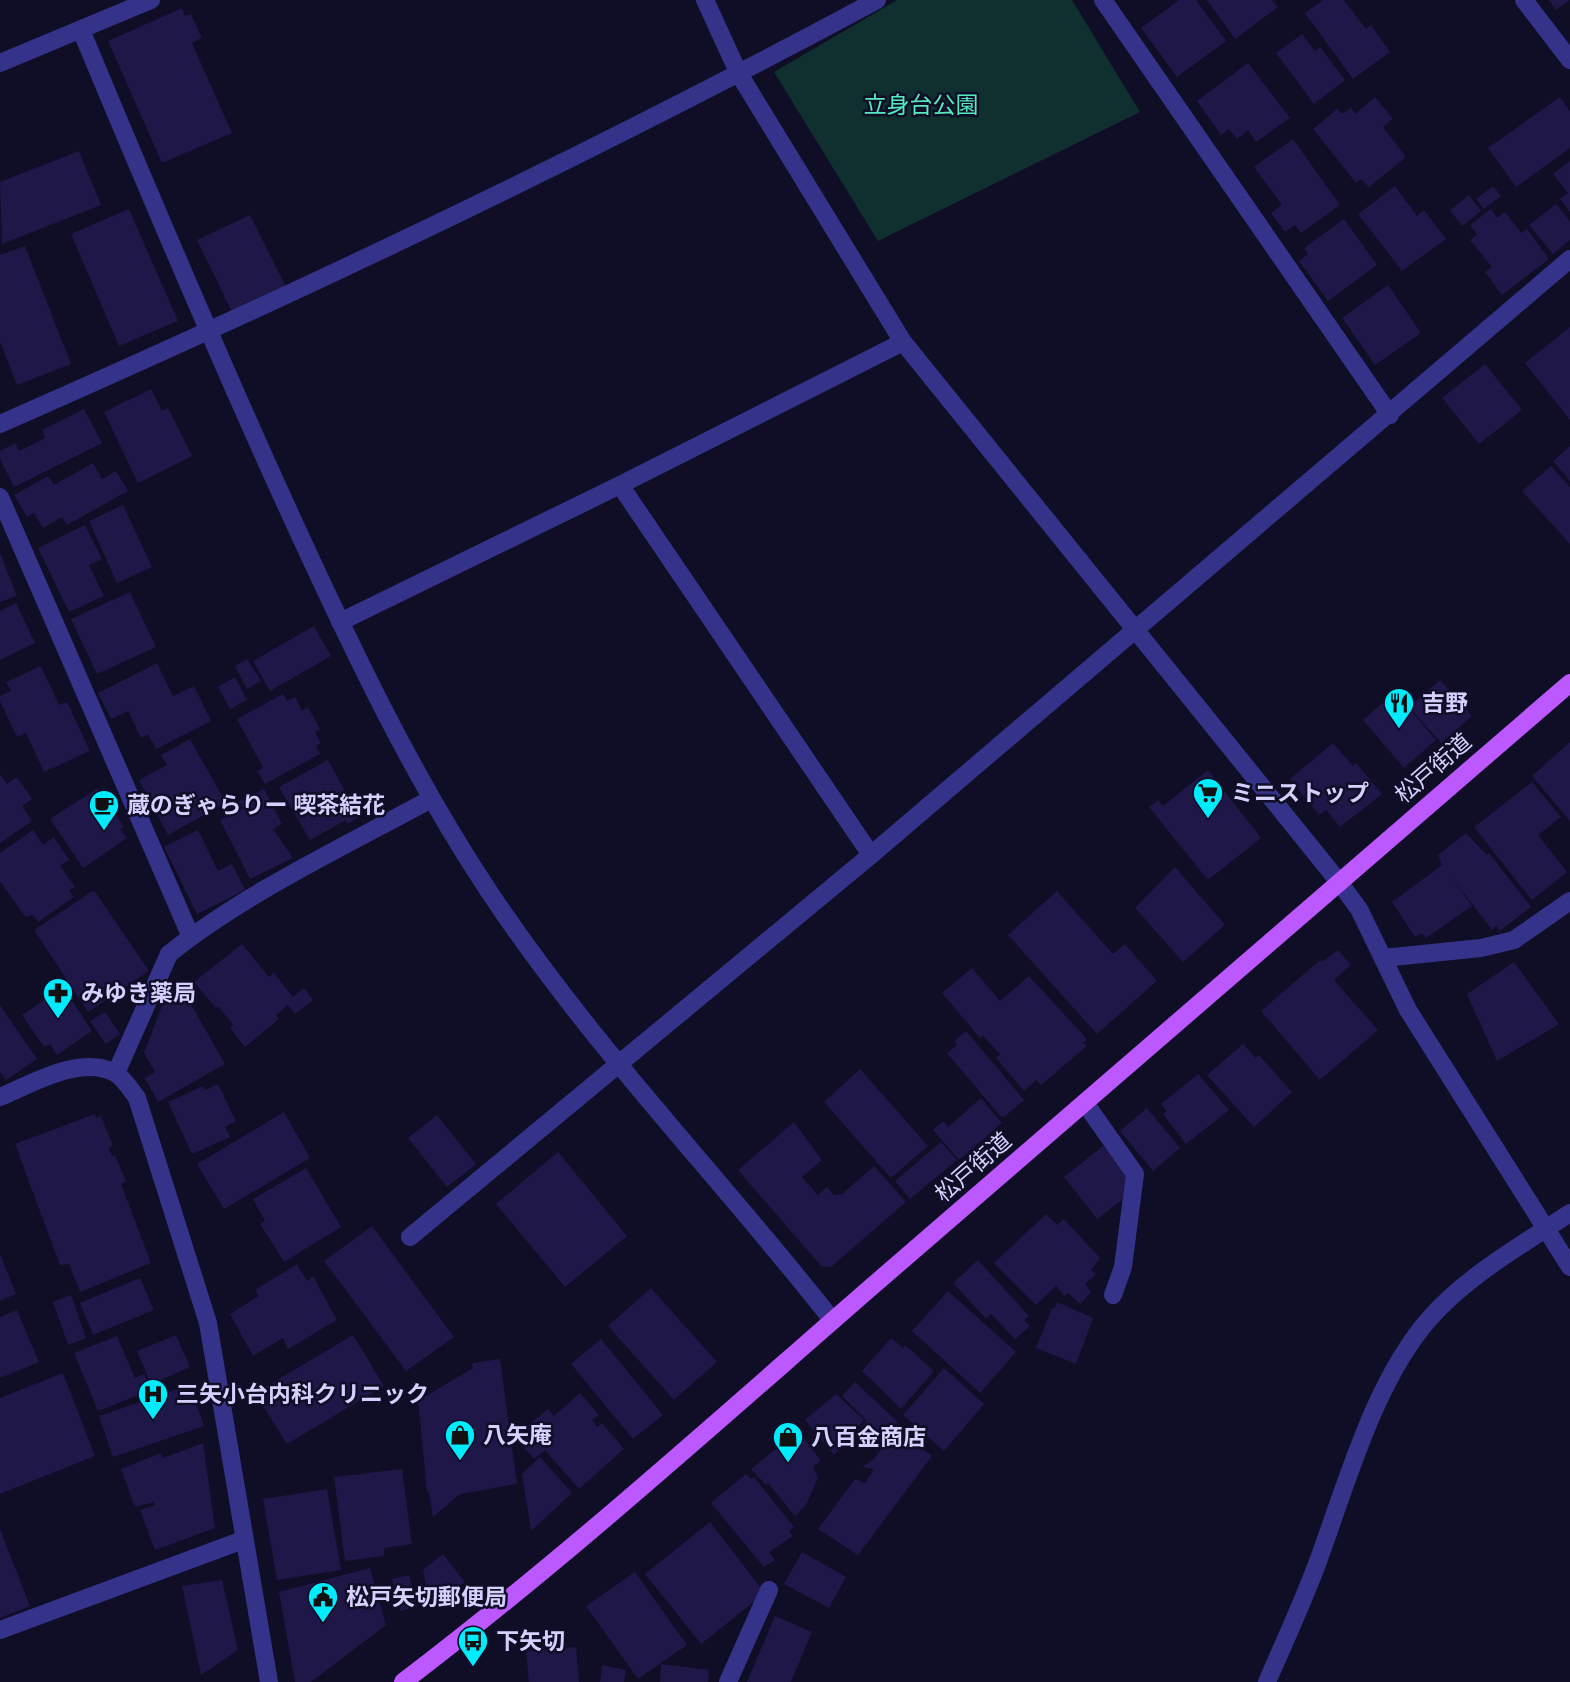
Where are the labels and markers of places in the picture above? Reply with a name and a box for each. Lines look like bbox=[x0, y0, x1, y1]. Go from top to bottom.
restaurant icon: 吉野 bbox=[1382, 686, 1416, 730]
place label: 吉野 bbox=[1422, 688, 1468, 716]
supermarket icon: ミニストップ bbox=[1191, 776, 1225, 820]
place label: ミニストップ bbox=[1231, 778, 1369, 806]
cafe icon: 蔵のぎゃらりー 喫茶結花 bbox=[87, 788, 121, 832]
place label: 蔵のぎゃらりー 喫茶結花 bbox=[127, 790, 385, 818]
pharmacy icon: みゆき薬局 bbox=[41, 976, 75, 1020]
place label: みゆき薬局 bbox=[81, 978, 196, 1006]
hospital icon: 三矢小台内科クリニック bbox=[136, 1377, 170, 1421]
place label: 三矢小台内科クリニック bbox=[176, 1379, 429, 1407]
shop icon: 八矢庵 bbox=[443, 1418, 477, 1462]
place label: 八矢庵 bbox=[483, 1420, 552, 1448]
shop icon: 八百金商店 bbox=[771, 1420, 805, 1464]
place label: 八百金商店 bbox=[811, 1422, 926, 1450]
public building icon: 松戸矢切郵便局 bbox=[306, 1580, 340, 1624]
place label: 松戸矢切郵便局 bbox=[346, 1582, 507, 1610]
bus stop icon: 下矢切 bbox=[456, 1624, 490, 1668]
place label: 下矢切 bbox=[496, 1626, 565, 1654]

